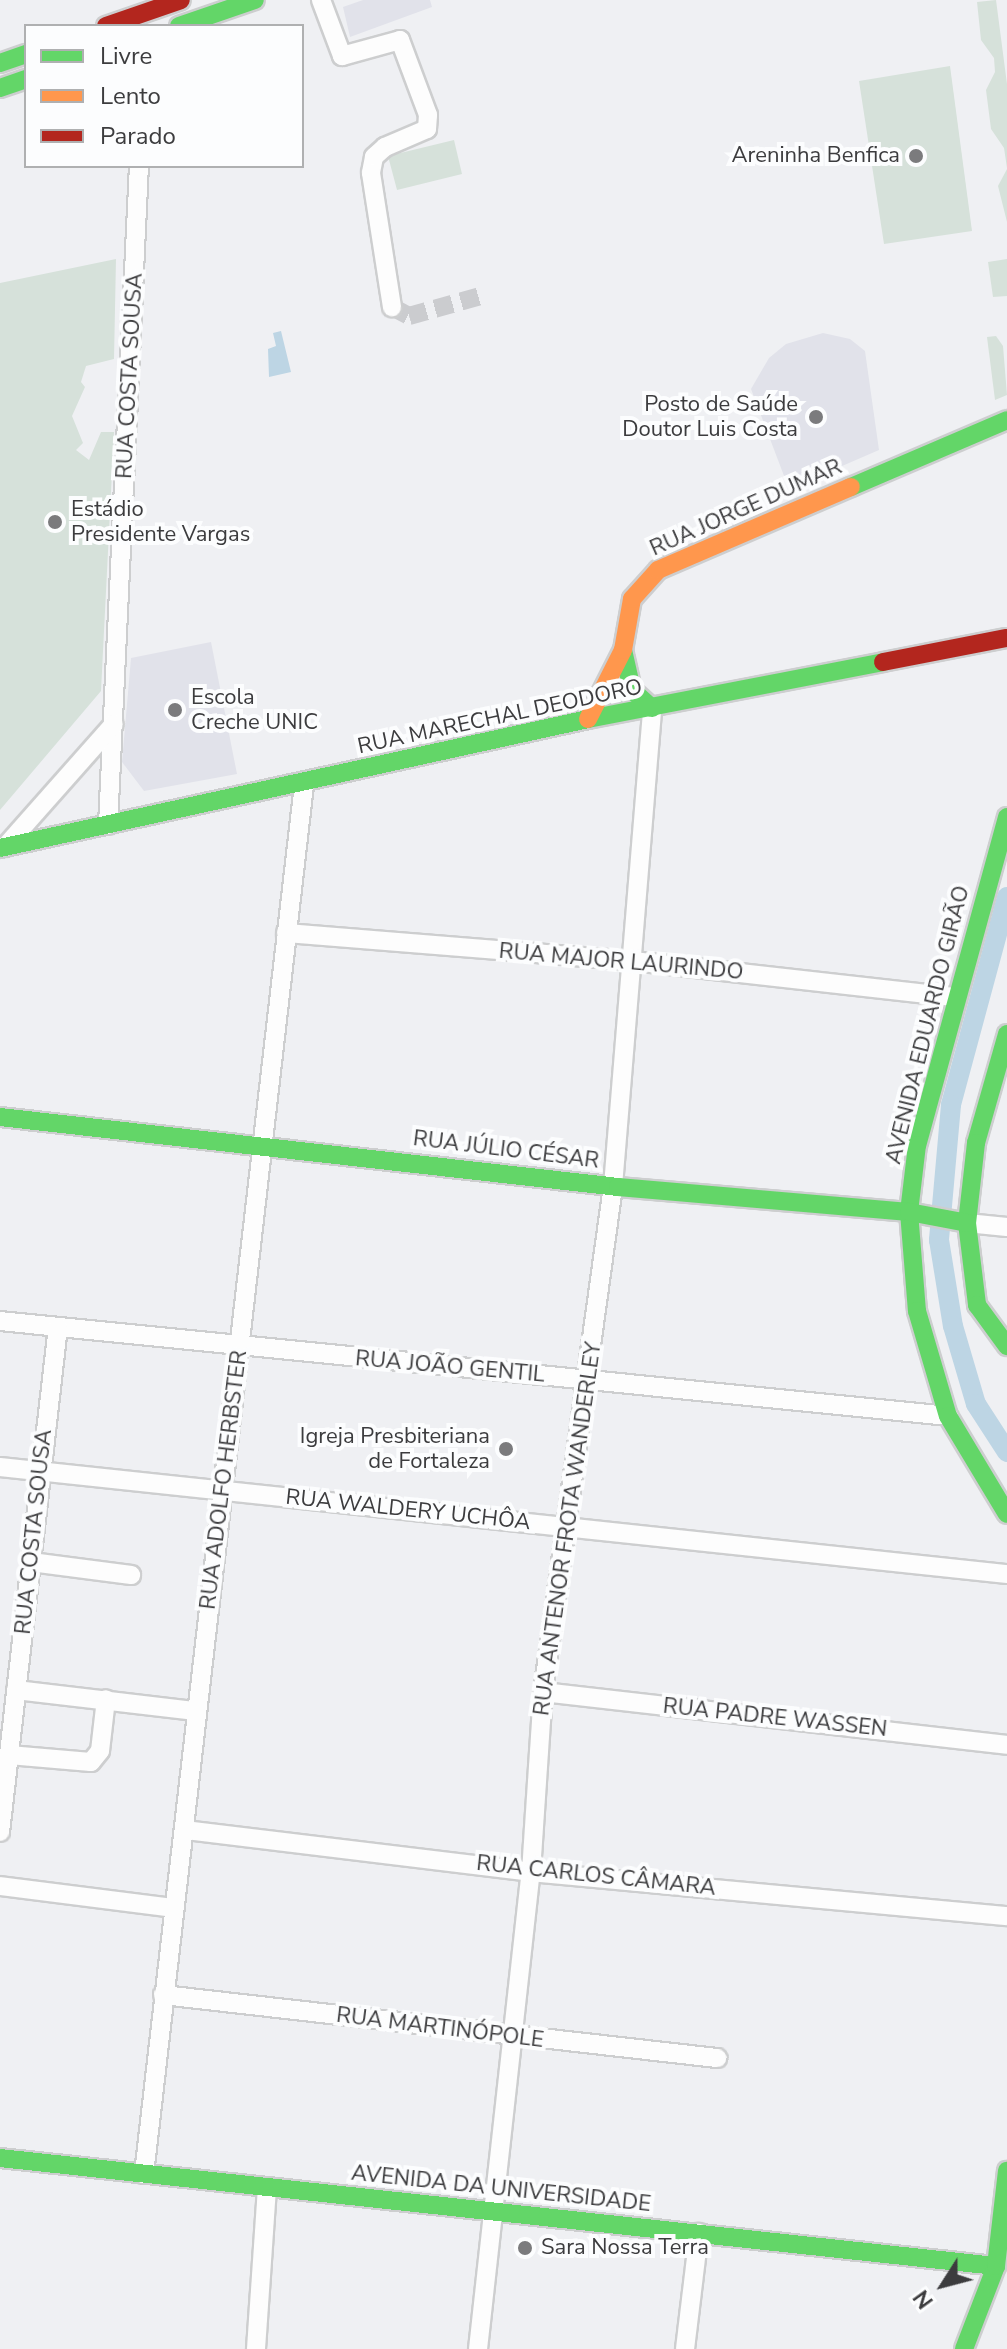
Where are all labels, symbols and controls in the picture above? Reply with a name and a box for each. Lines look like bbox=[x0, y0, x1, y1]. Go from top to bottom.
legend bbox=[24, 24, 304, 168]
text: Livre bbox=[100, 40, 152, 72]
text: Lento bbox=[100, 80, 161, 112]
text: Parado bbox=[100, 120, 176, 152]
place label: Areninha Benfica bbox=[731, 143, 900, 169]
marker: Areninha Benfica bbox=[907, 147, 925, 165]
street label: RUA COSTA SOUSA bbox=[111, 272, 149, 480]
place label: Posto de Saúde Doutor Luis Costa bbox=[622, 391, 798, 442]
marker: Posto de Saúde Doutor Luis Costa bbox=[805, 406, 827, 428]
street label: RUA JORGE DUMAR bbox=[646, 454, 846, 562]
place label: Estádio Presidente Vargas bbox=[71, 496, 250, 548]
marker: Estádio Presidente Vargas bbox=[46, 513, 64, 531]
street label: RUA MARECHAL DEODORO bbox=[355, 674, 645, 760]
place label: Escola Creche UNIC bbox=[191, 684, 318, 736]
marker: Escola Creche UNIC bbox=[166, 701, 184, 719]
street label: AVENIDA EDUARDO GIRÃO bbox=[881, 883, 975, 1167]
street label: RUA MAJOR LAURINDO bbox=[498, 938, 744, 986]
street label: RUA JÚLIO CÉSAR bbox=[411, 1125, 601, 1175]
street label: RUA ANTENOR FROTA WANDERLEY bbox=[529, 1341, 607, 1717]
street label: RUA JOÃO GENTIL bbox=[354, 1346, 546, 1388]
street label: RUA ADOLFO HERBSTER bbox=[195, 1349, 253, 1611]
place label: Igreja Presbiteriana de Fortaleza bbox=[300, 1423, 490, 1474]
street label: RUA COSTA SOUSA bbox=[10, 1428, 58, 1636]
marker: Igreja Presbiteriana de Fortaleza bbox=[497, 1440, 515, 1458]
street label: RUA WALDERY UCHÔA bbox=[284, 1484, 532, 1536]
street label: RUA PADRE WASSEN bbox=[662, 1693, 888, 1743]
street label: RUA CARLOS CÂMARA bbox=[475, 1850, 717, 1902]
street label: RUA MARTINÓPOLE bbox=[335, 2002, 545, 2054]
street label: AVENIDA DA UNIVERSIDADE bbox=[350, 2160, 652, 2218]
place label: Sara Nossa Terra bbox=[541, 2235, 709, 2261]
marker: Sara Nossa Terra bbox=[516, 2239, 534, 2257]
north arrow bbox=[903, 2245, 983, 2325]
text: N bbox=[907, 2284, 941, 2315]

